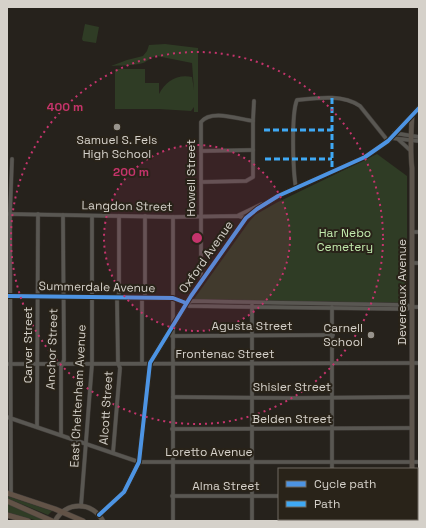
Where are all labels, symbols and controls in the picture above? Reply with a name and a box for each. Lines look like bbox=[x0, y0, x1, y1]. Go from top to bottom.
text: 400 m bbox=[47, 99, 83, 115]
marker: Samuel S. Fels High School bbox=[112, 122, 122, 132]
place label: Samuel S. Fels High School bbox=[77, 132, 157, 162]
street label: Howell Street bbox=[183, 139, 199, 217]
text: 200 m bbox=[113, 164, 149, 180]
street label: Langdon Street bbox=[81, 197, 173, 215]
street label: Oxford Avenue bbox=[175, 218, 237, 296]
park label: Har Nebo Cemetery bbox=[317, 225, 373, 255]
centre of rings bbox=[190, 231, 204, 245]
street label: Devereaux Avenue bbox=[394, 239, 410, 345]
street label: Summerdale Avenue bbox=[39, 278, 155, 296]
street label: Carver Street bbox=[20, 307, 36, 383]
street label: Anchor Street bbox=[43, 308, 61, 390]
street label: Agusta Street bbox=[212, 318, 292, 334]
place label: Carnell School bbox=[323, 320, 363, 350]
street label: East Cheltenham Avenue bbox=[66, 324, 90, 468]
marker: Carnell School bbox=[366, 330, 376, 340]
street label: Frontenac Street bbox=[176, 346, 274, 362]
street label: Alcott Street bbox=[95, 370, 117, 446]
street label: Shisler Street bbox=[253, 379, 331, 395]
street label: Belden Street bbox=[252, 411, 332, 427]
street label: Loretto Avenue bbox=[165, 444, 253, 460]
legend bbox=[278, 468, 418, 520]
text: Cycle path bbox=[314, 476, 376, 492]
street label: Alma Street bbox=[192, 478, 260, 494]
text: Path bbox=[314, 496, 340, 512]

